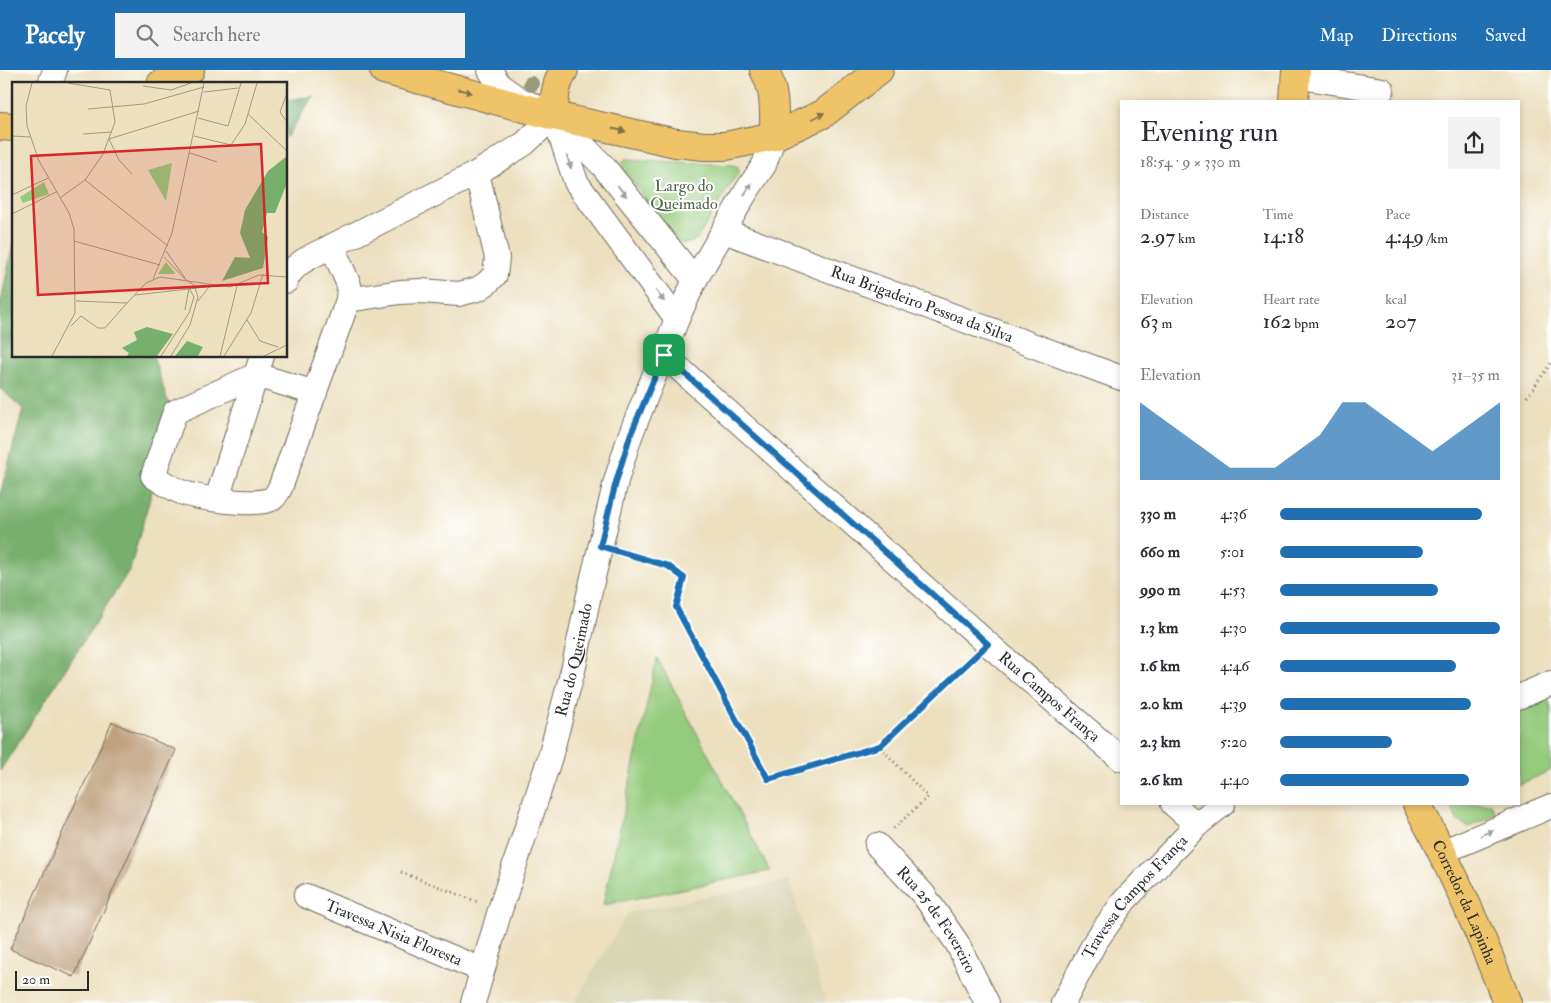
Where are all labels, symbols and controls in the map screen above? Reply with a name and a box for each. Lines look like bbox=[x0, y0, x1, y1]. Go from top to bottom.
search box bbox=[115, 13, 465, 58]
text: Pacely bbox=[25, 20, 85, 51]
icon: search bbox=[133, 21, 161, 49]
text: Search here bbox=[173, 23, 261, 47]
text: Map bbox=[1320, 24, 1353, 47]
text: Directions bbox=[1381, 24, 1457, 47]
text: Saved bbox=[1485, 24, 1526, 47]
inset map bbox=[12, 82, 288, 358]
one-way arrow bbox=[457, 87, 472, 95]
one-way arrow bbox=[811, 112, 825, 120]
text: Evening run bbox=[1140, 115, 1278, 150]
button: share bbox=[1448, 117, 1500, 169]
one-way arrow bbox=[611, 126, 626, 134]
text: 18:54 · 9 × 330 m bbox=[1140, 152, 1241, 172]
one-way arrow bbox=[566, 155, 574, 170]
park label: Largo do Queimado bbox=[650, 176, 718, 214]
one-way arrow bbox=[743, 182, 753, 196]
one-way arrow bbox=[617, 184, 628, 197]
text: Distance bbox=[1140, 206, 1189, 223]
text: Time bbox=[1263, 206, 1293, 223]
text: Pace bbox=[1385, 206, 1410, 223]
text: 2.97 bbox=[1140, 223, 1175, 250]
text: 14:18 bbox=[1263, 223, 1304, 250]
text: 4:49 bbox=[1385, 223, 1424, 250]
text: km bbox=[1175, 230, 1196, 247]
text: /km bbox=[1424, 230, 1448, 247]
street label: Rua Brigadeiro Pessoa da Silva bbox=[828, 261, 1016, 347]
one-way arrow bbox=[655, 289, 665, 303]
text: Elevation bbox=[1140, 291, 1193, 308]
text: Heart rate bbox=[1263, 291, 1320, 308]
text: kcal bbox=[1385, 291, 1407, 308]
text: 63 bbox=[1140, 308, 1159, 335]
text: 162 bbox=[1263, 308, 1291, 335]
text: 207 bbox=[1385, 308, 1416, 335]
text: m bbox=[1159, 315, 1172, 332]
text: bpm bbox=[1291, 315, 1319, 332]
pin bbox=[643, 334, 685, 376]
icon: arrive bbox=[650, 341, 678, 369]
text: Elevation bbox=[1140, 365, 1201, 385]
text: 31–35 m bbox=[1451, 365, 1500, 385]
text: 330 m bbox=[1140, 504, 1176, 524]
text: 4:36 bbox=[1220, 504, 1247, 524]
text: 660 m bbox=[1140, 542, 1180, 562]
text: 5:01 bbox=[1220, 542, 1245, 562]
text: 990 m bbox=[1140, 580, 1180, 600]
text: 4:53 bbox=[1220, 580, 1246, 600]
street label: Rua do Queimado bbox=[551, 601, 597, 719]
text: 1.3 km bbox=[1140, 618, 1178, 638]
text: 4:30 bbox=[1220, 618, 1247, 638]
street label: Rua Campos França bbox=[994, 647, 1105, 747]
text: 1.6 km bbox=[1140, 656, 1180, 676]
text: 4:46 bbox=[1220, 656, 1249, 676]
text: 2.0 km bbox=[1140, 694, 1183, 714]
text: 4:39 bbox=[1220, 694, 1247, 714]
text: 2.3 km bbox=[1140, 732, 1181, 752]
text: 5:20 bbox=[1220, 732, 1247, 752]
text: 2.6 km bbox=[1140, 770, 1183, 790]
text: 4:40 bbox=[1220, 770, 1249, 790]
one-way arrow bbox=[1480, 828, 1494, 836]
street label: Travessa Campos França bbox=[1078, 831, 1192, 962]
street label: Corredor da Lapinha bbox=[1427, 837, 1501, 968]
street label: Rua 25 de Fevereiro bbox=[892, 862, 981, 977]
street label: Travessa Nisia Floresta bbox=[322, 895, 465, 971]
scale bar bbox=[15, 968, 89, 991]
text: 20 m bbox=[22, 971, 50, 988]

